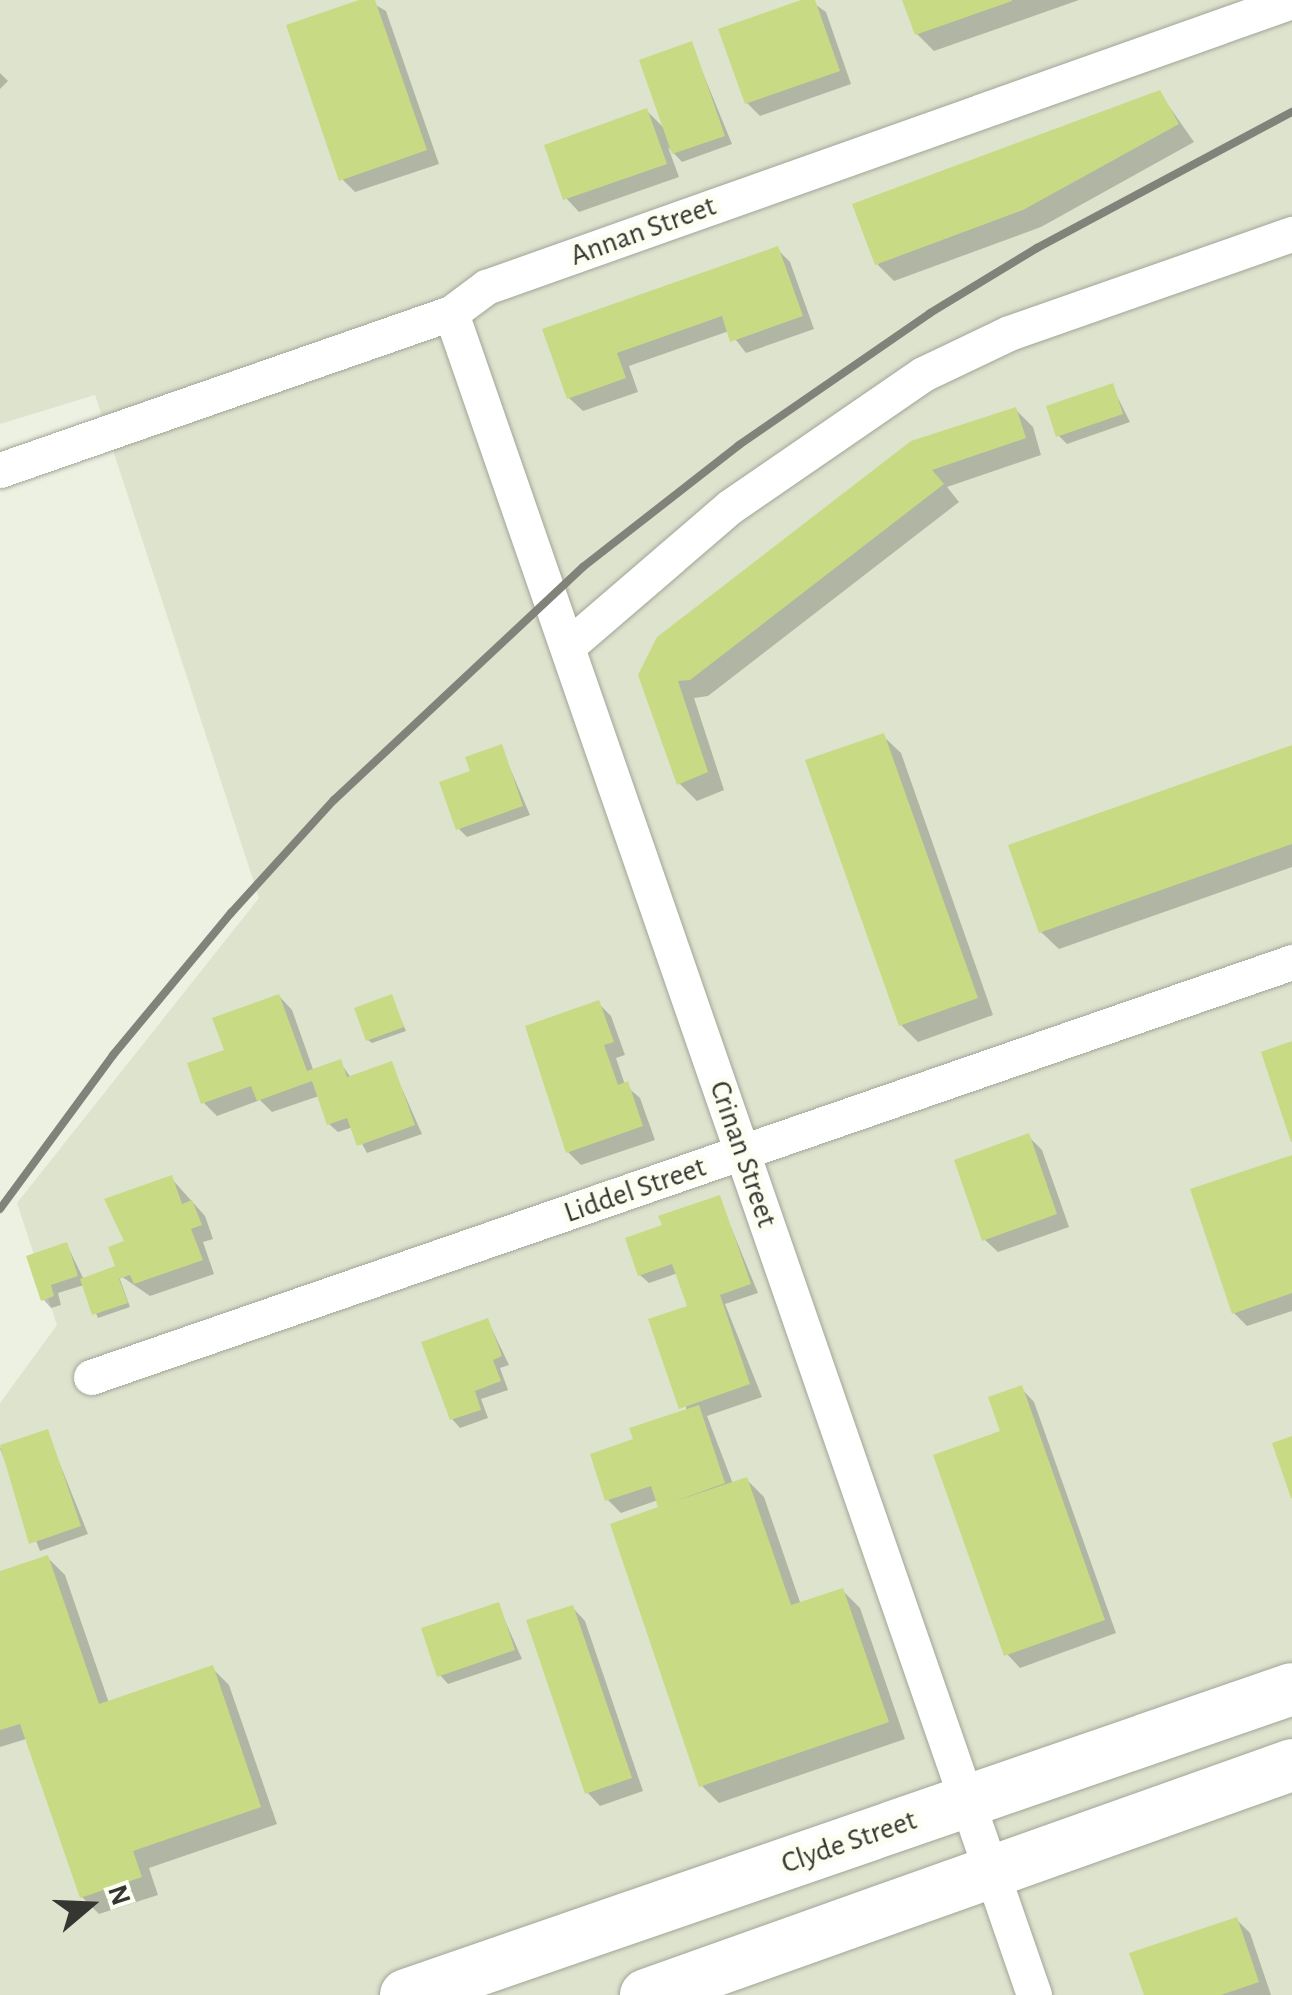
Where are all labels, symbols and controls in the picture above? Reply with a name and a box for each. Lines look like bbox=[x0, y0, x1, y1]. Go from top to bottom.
street label: Annan Street bbox=[565, 188, 721, 274]
street label: Crinan Street bbox=[701, 1076, 785, 1232]
street label: Liddel Street bbox=[559, 1149, 711, 1231]
street label: Clyde Street bbox=[777, 1802, 921, 1882]
north arrow bbox=[40, 1855, 140, 1955]
text: N bbox=[102, 1881, 135, 1909]

